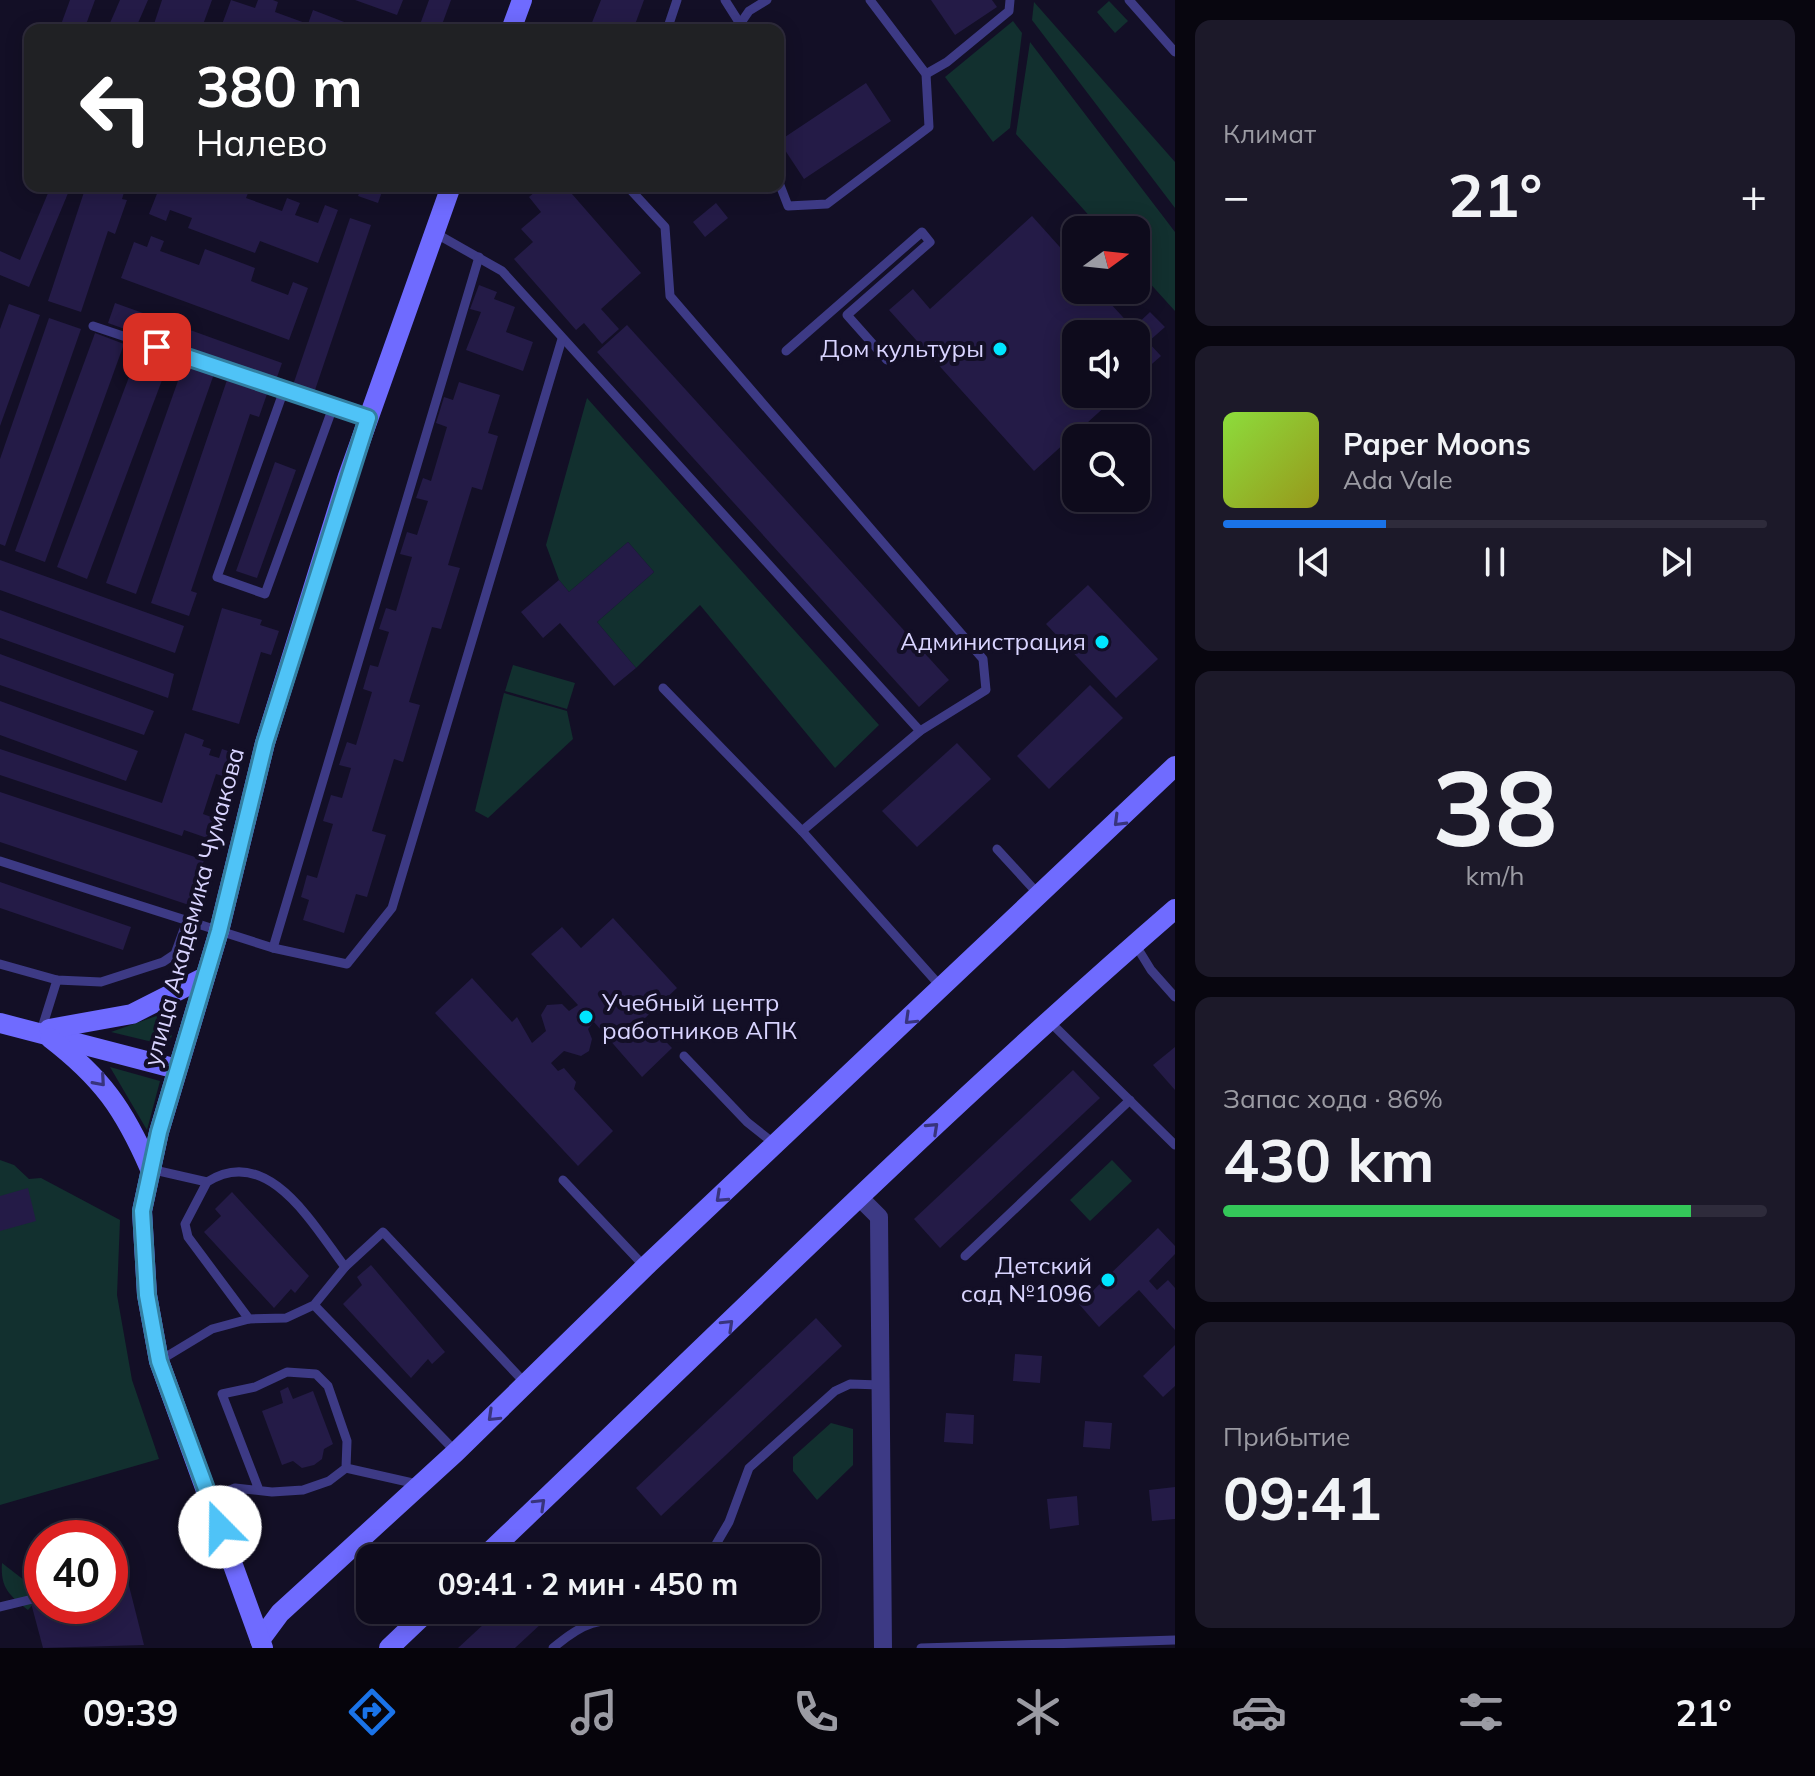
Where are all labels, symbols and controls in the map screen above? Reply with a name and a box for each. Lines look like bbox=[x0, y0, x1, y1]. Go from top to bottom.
text: 380 m bbox=[196, 51, 363, 121]
icon: left bbox=[64, 56, 168, 160]
text: Климат bbox=[1223, 117, 1316, 150]
text: Налево bbox=[196, 120, 328, 165]
text: 21° bbox=[1448, 157, 1542, 232]
text: − bbox=[1223, 168, 1249, 223]
text: + bbox=[1741, 168, 1767, 223]
north arrow bbox=[1062, 216, 1150, 304]
map controls bbox=[1062, 216, 1150, 512]
pin bbox=[123, 313, 191, 381]
button: sound bbox=[1062, 320, 1150, 408]
icon: arrive bbox=[135, 325, 179, 369]
place label: Дом культуры bbox=[820, 333, 984, 363]
marker: Дом культуры bbox=[991, 340, 1009, 358]
button: search bbox=[1062, 424, 1150, 512]
text: Paper Moons bbox=[1343, 425, 1531, 463]
text: Ada Vale bbox=[1343, 463, 1453, 496]
icon: previous bbox=[1292, 540, 1336, 584]
icon: pause bbox=[1473, 540, 1517, 584]
icon: next bbox=[1654, 540, 1698, 584]
place label: Администрация bbox=[900, 626, 1086, 656]
marker: Администрация bbox=[1093, 633, 1111, 651]
text: 38 bbox=[1433, 741, 1557, 872]
street label: улица Академика Чумакова bbox=[136, 744, 250, 1069]
one-way arrow bbox=[1114, 812, 1128, 826]
text: km/h bbox=[1466, 859, 1524, 892]
place label: Учебный центр работников АПК bbox=[601, 987, 797, 1045]
marker: Учебный центр работников АПК bbox=[577, 1008, 595, 1026]
one-way arrow bbox=[905, 1009, 919, 1024]
one-way arrow bbox=[90, 1072, 105, 1087]
text: Запас хода · 86% bbox=[1223, 1082, 1443, 1115]
one-way arrow bbox=[924, 1122, 938, 1137]
text: 430 km bbox=[1223, 1122, 1435, 1197]
one-way arrow bbox=[715, 1187, 730, 1201]
place label: Детский сад №1096 bbox=[961, 1250, 1092, 1308]
marker: Детский сад №1096 bbox=[1099, 1271, 1117, 1289]
one-way arrow bbox=[719, 1320, 734, 1334]
one-way arrow bbox=[488, 1407, 503, 1421]
text: Прибытие bbox=[1223, 1420, 1350, 1453]
text: 09:41 bbox=[1223, 1460, 1382, 1535]
position arrow bbox=[178, 1485, 262, 1569]
one-way arrow bbox=[531, 1499, 545, 1514]
speed limit sign: 40 bbox=[24, 1520, 128, 1624]
text: 09:41 · 2 мин · 450 m bbox=[438, 1565, 738, 1603]
icon: directions bbox=[344, 1684, 400, 1740]
icon: music bbox=[566, 1684, 622, 1740]
icon: phone bbox=[788, 1684, 844, 1740]
icon: climate bbox=[1010, 1684, 1066, 1740]
icon: car bbox=[1231, 1684, 1287, 1740]
icon: filters bbox=[1453, 1684, 1509, 1740]
text: 09:39 bbox=[83, 1690, 178, 1735]
text: 21° bbox=[1675, 1690, 1732, 1735]

